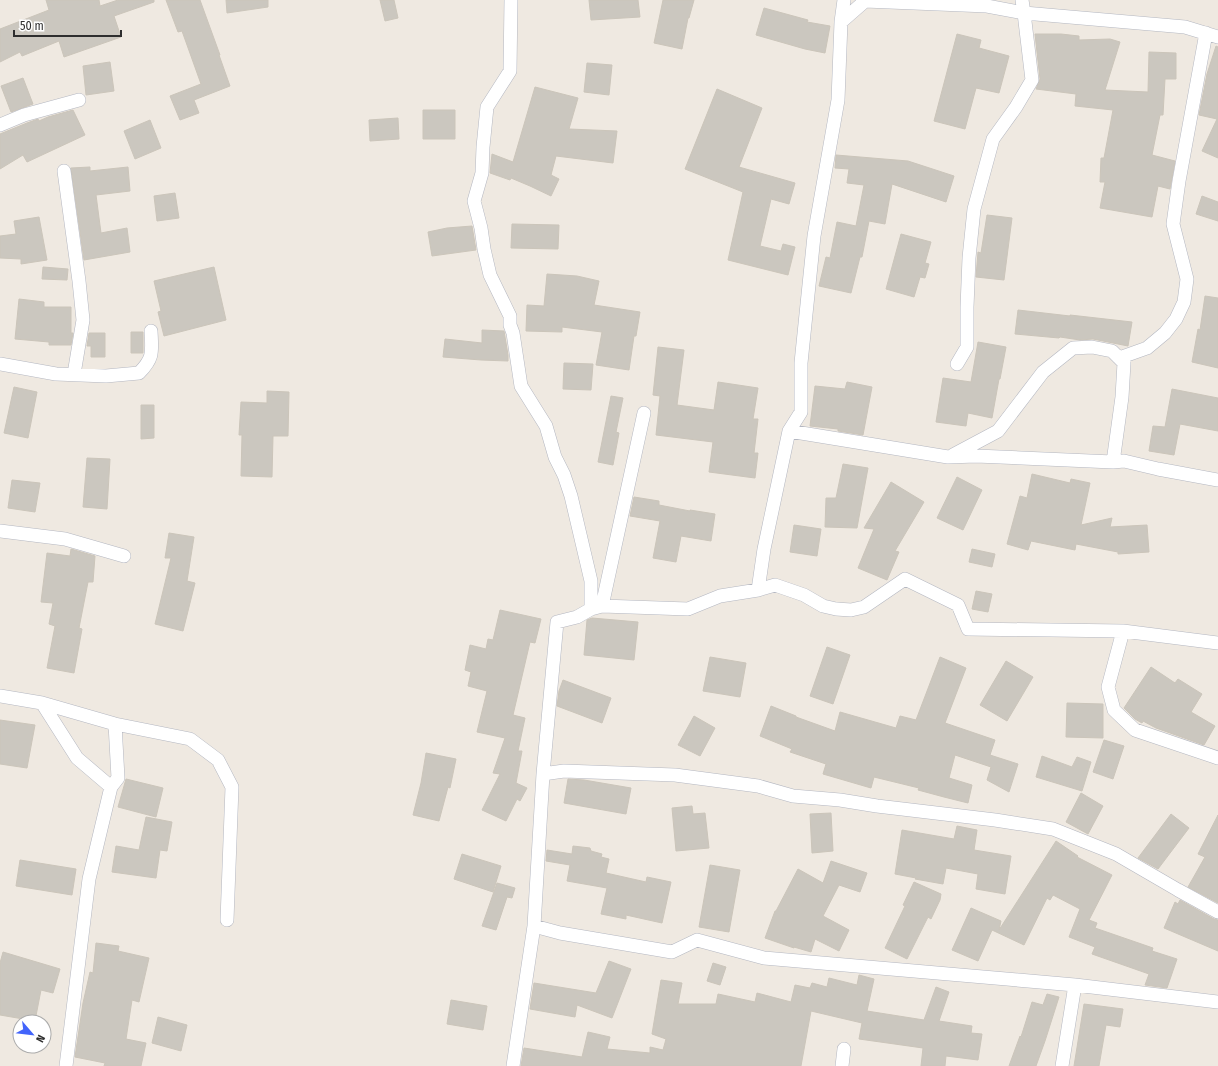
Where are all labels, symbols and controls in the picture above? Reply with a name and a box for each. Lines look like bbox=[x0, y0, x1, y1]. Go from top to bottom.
scale bar bbox=[14, 12, 121, 38]
text: 50 m bbox=[20, 19, 44, 33]
north arrow bbox=[12, 1014, 52, 1054]
text: N bbox=[33, 1032, 48, 1044]

